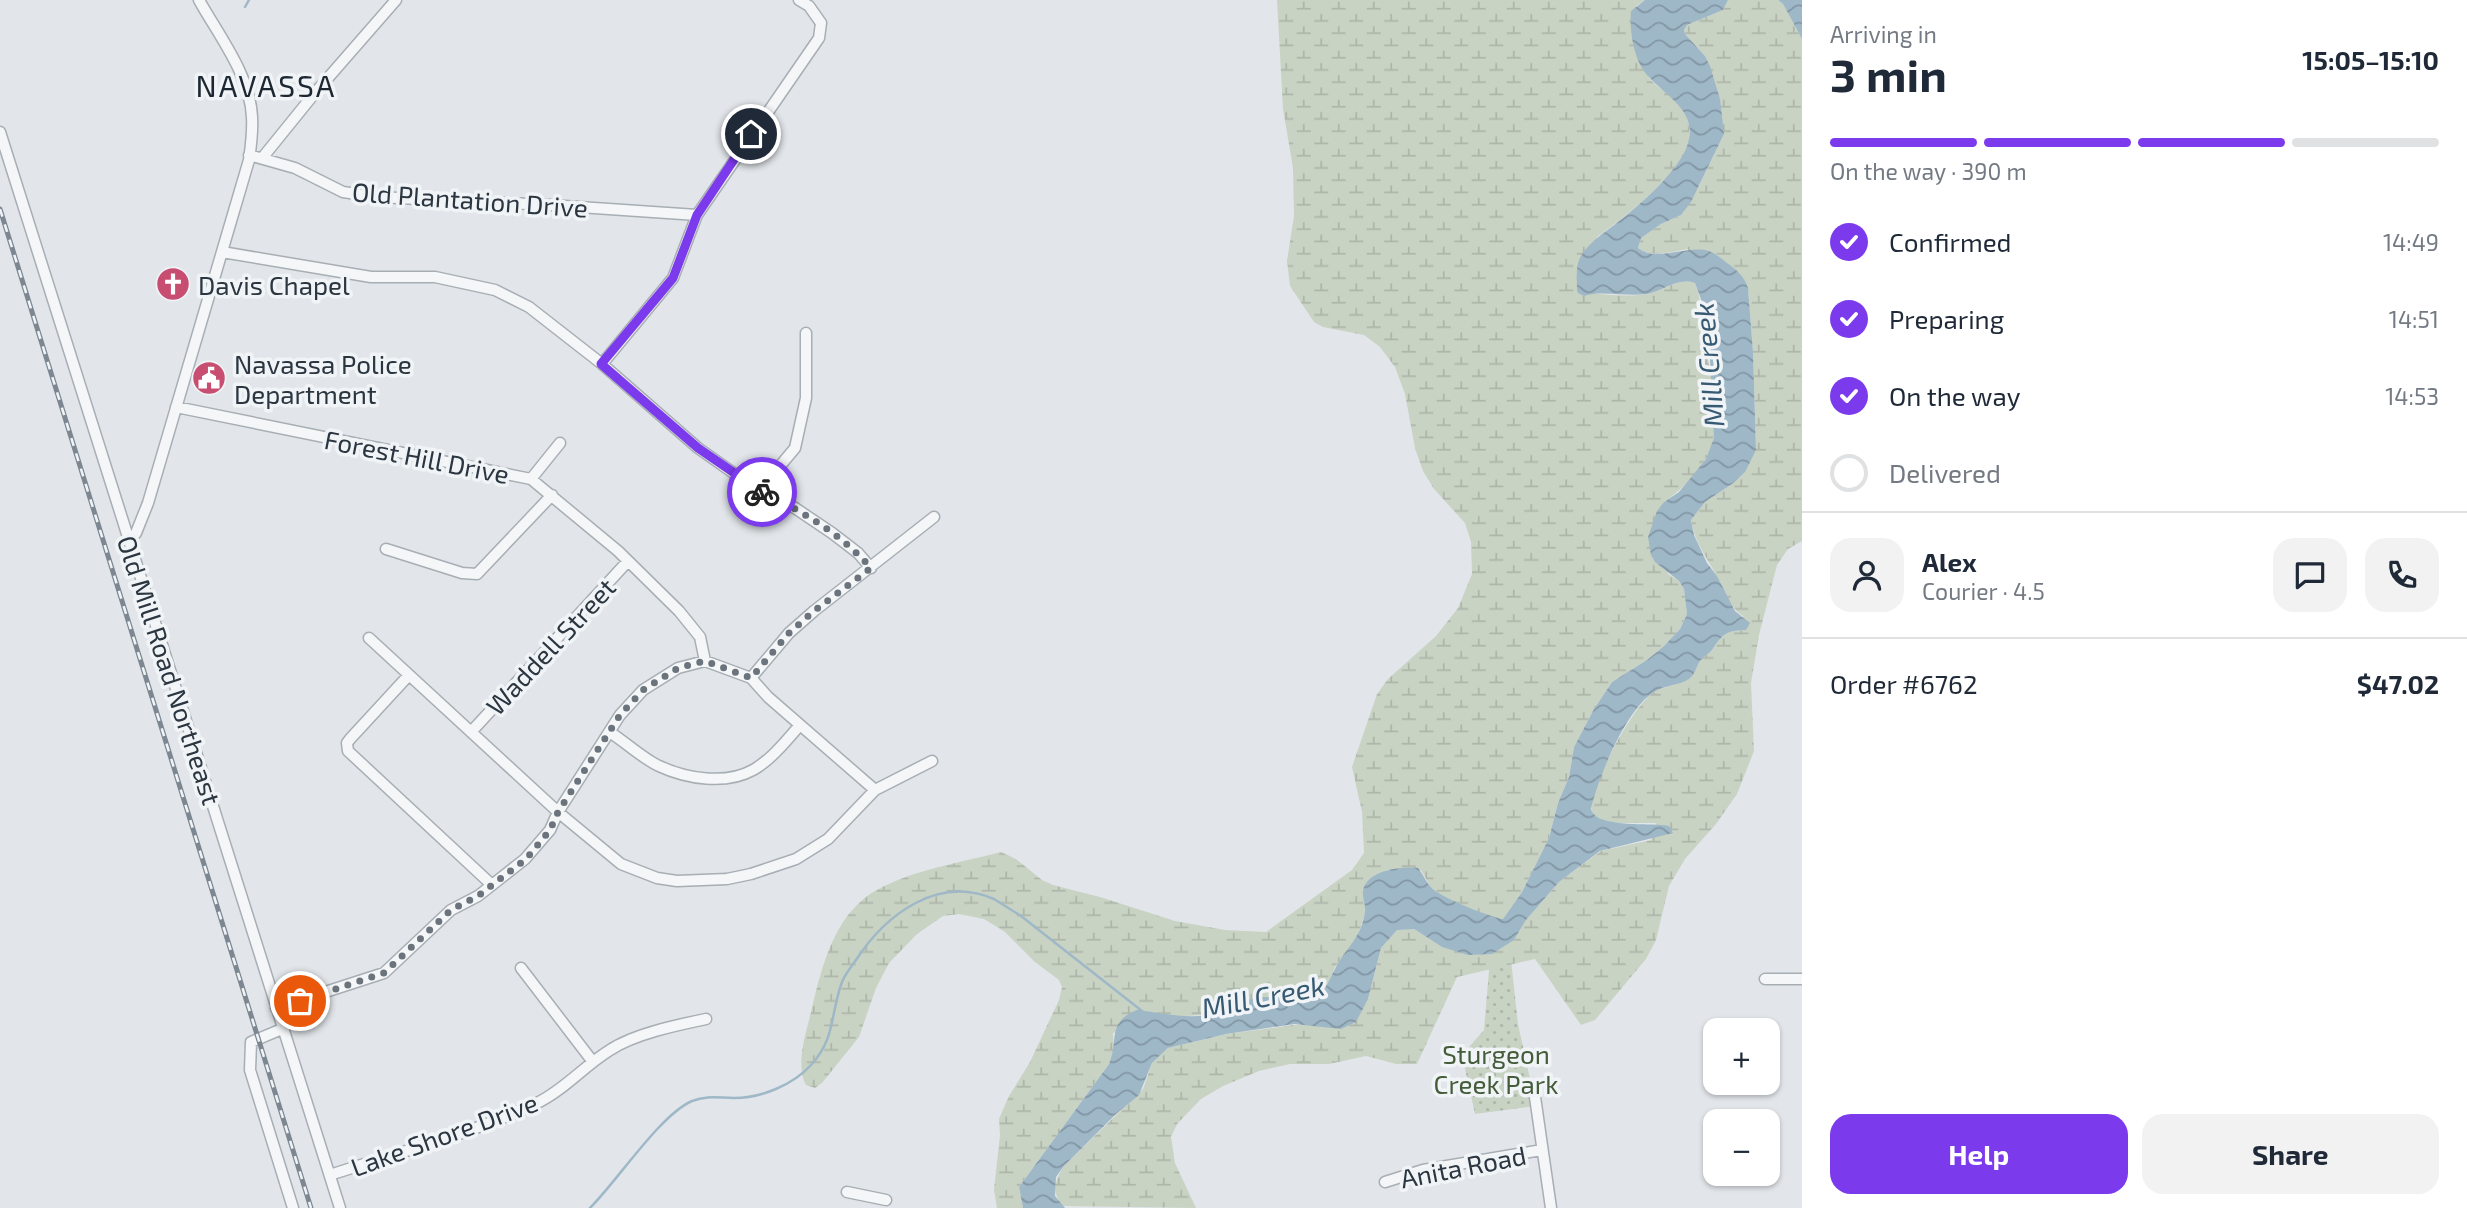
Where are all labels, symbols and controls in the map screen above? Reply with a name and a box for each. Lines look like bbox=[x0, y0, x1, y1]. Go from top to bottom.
text: Arriving in bbox=[1830, 20, 1937, 48]
text: 15:05–15:10 bbox=[2302, 44, 2439, 75]
text: 3 min bbox=[1830, 46, 1947, 101]
district label: NAVASSA bbox=[195, 67, 337, 103]
pin bbox=[721, 104, 781, 164]
icon: home bbox=[732, 115, 770, 153]
text: On the way · 390 m bbox=[1830, 157, 2027, 185]
street label: Old Plantation Drive bbox=[351, 175, 589, 223]
icon: check bbox=[1830, 223, 1868, 261]
text: Confirmed bbox=[1889, 226, 2012, 257]
text: 14:49 bbox=[2383, 228, 2439, 256]
church icon: Davis Chapel bbox=[154, 265, 192, 303]
place label: Davis Chapel bbox=[198, 269, 350, 300]
icon: check bbox=[1830, 300, 1868, 338]
water label: Mill Creek bbox=[1686, 301, 1730, 429]
text: Preparing bbox=[1889, 303, 2004, 334]
text: 14:51 bbox=[2389, 305, 2439, 333]
place label: Navassa Police Department bbox=[234, 348, 412, 409]
public building icon: Navassa Police Department bbox=[190, 359, 228, 397]
icon: check bbox=[1830, 377, 1868, 415]
text: On the way bbox=[1889, 380, 2020, 411]
text: 14:53 bbox=[2385, 382, 2439, 410]
street label: Forest Hill Drive bbox=[322, 423, 512, 489]
courier bbox=[727, 457, 797, 527]
text: Delivered bbox=[1889, 457, 2001, 488]
icon: bike bbox=[743, 473, 781, 511]
street label: Old Mill Road Northeast bbox=[112, 531, 228, 809]
button: person bbox=[1830, 538, 1904, 612]
button: chat bbox=[2273, 538, 2347, 612]
button: phone bbox=[2365, 538, 2439, 612]
text: Alex bbox=[1922, 546, 1977, 577]
street label: Waddell Street bbox=[479, 571, 621, 721]
text: Courier · 4.5 bbox=[1922, 577, 2045, 605]
text: Order #6762 bbox=[1830, 668, 1978, 699]
text: $47.02 bbox=[2357, 668, 2439, 699]
water label: Mill Creek bbox=[1199, 967, 1327, 1025]
pin bbox=[270, 971, 330, 1031]
icon: bag bbox=[281, 982, 319, 1020]
map controls bbox=[1703, 1018, 1780, 1186]
button: + bbox=[1703, 1018, 1780, 1095]
park label: Sturgeon Creek Park bbox=[1434, 1038, 1558, 1099]
street label: Lake Shore Drive bbox=[346, 1086, 542, 1182]
button: − bbox=[1703, 1109, 1780, 1186]
button: Help bbox=[1830, 1114, 2128, 1194]
button: Share bbox=[2142, 1114, 2439, 1194]
street label: Anita Road bbox=[1397, 1139, 1529, 1193]

